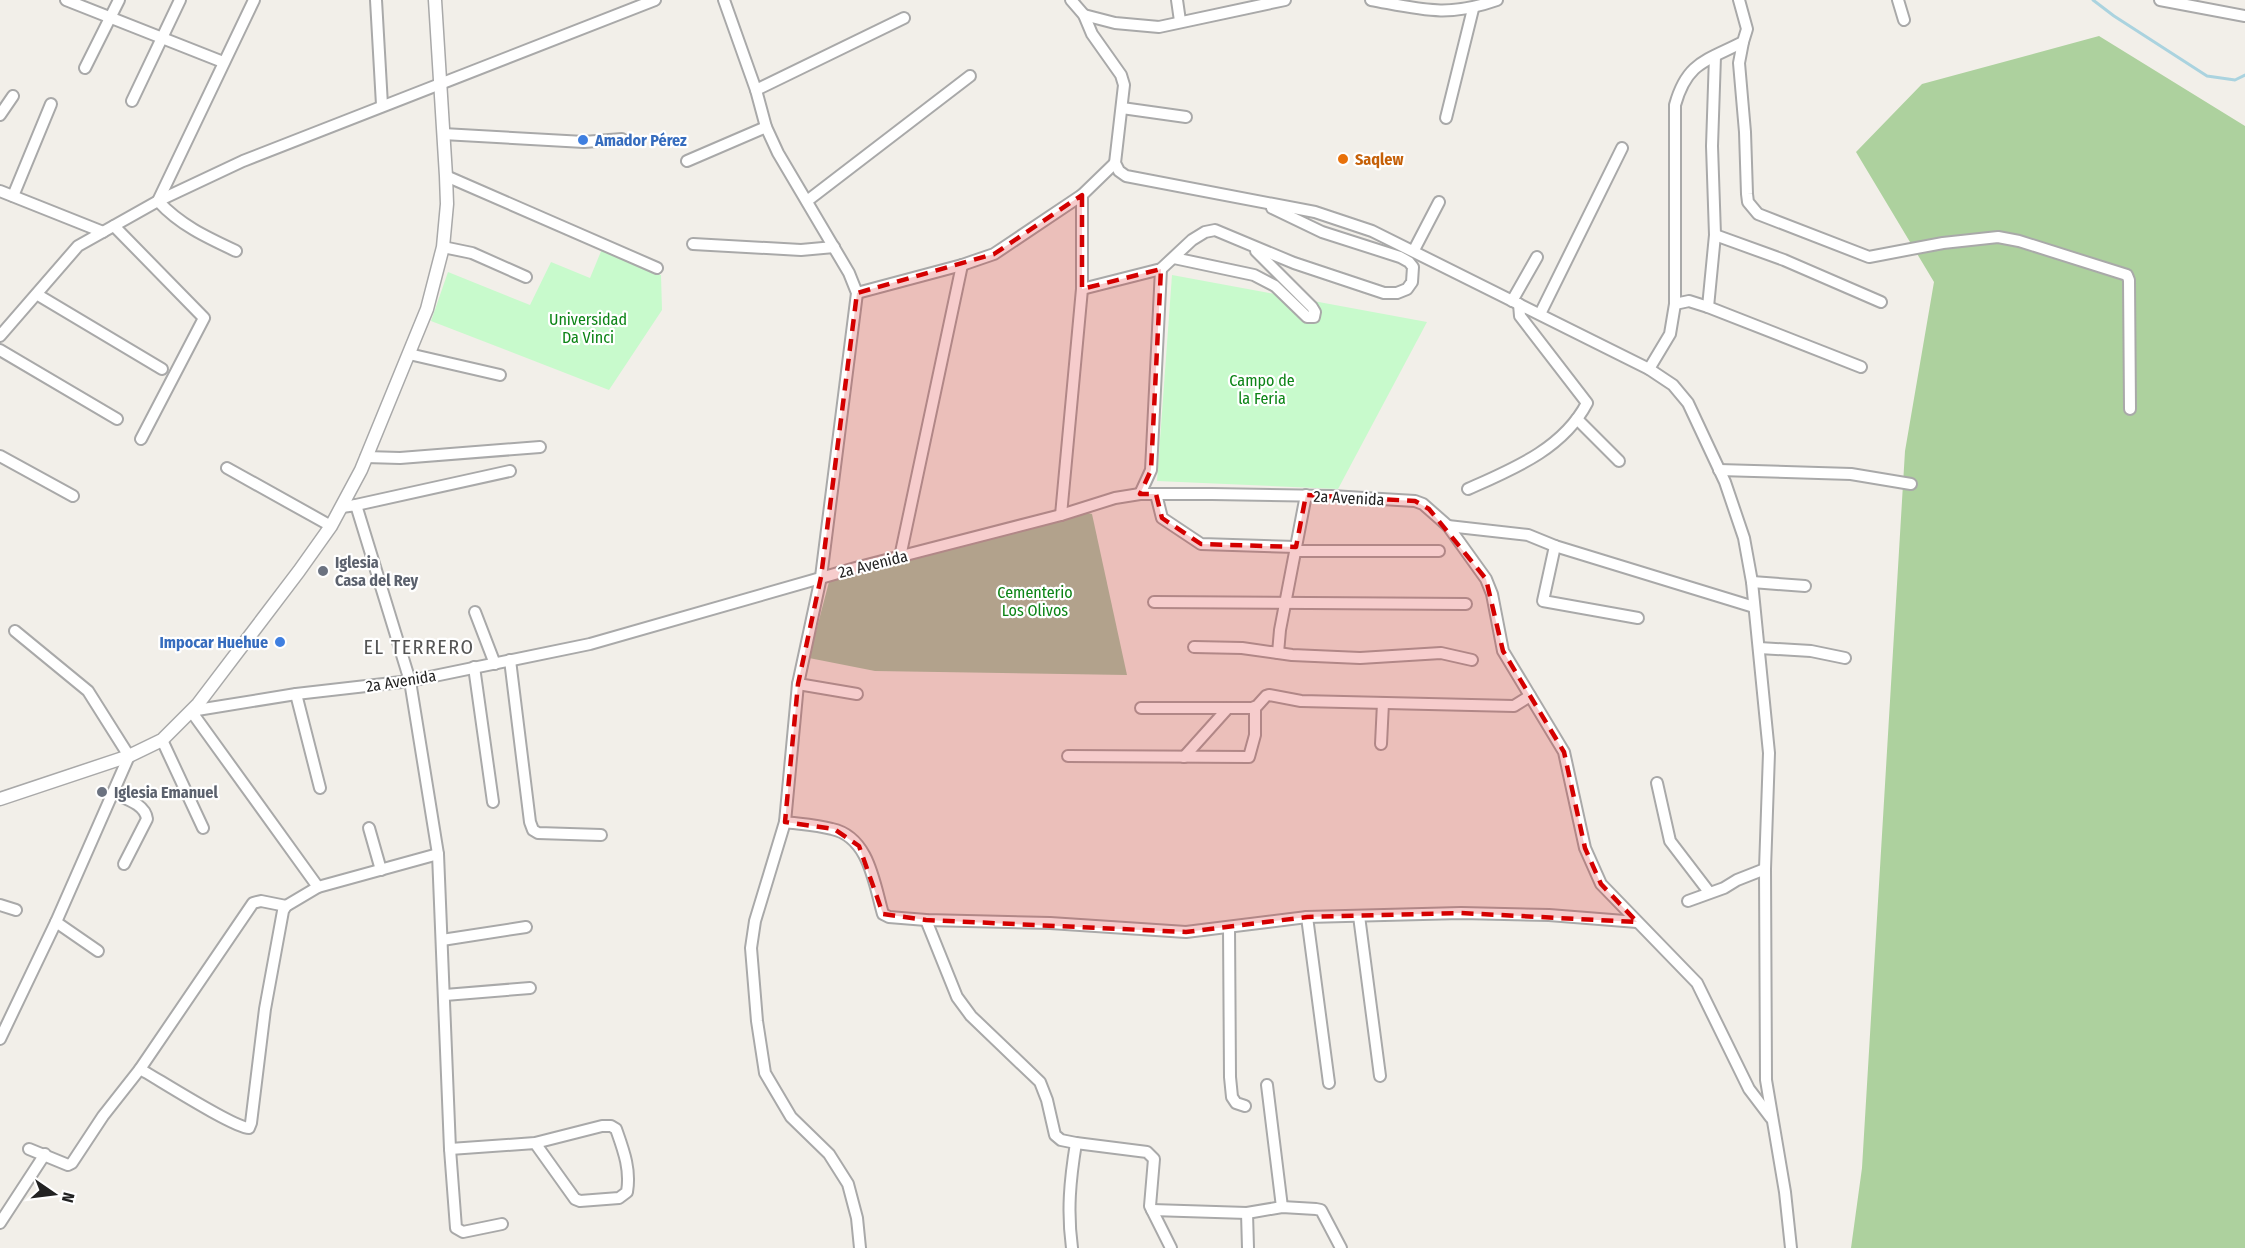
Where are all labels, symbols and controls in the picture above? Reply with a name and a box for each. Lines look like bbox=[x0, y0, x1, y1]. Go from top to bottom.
place label: Amador Pérez bbox=[594, 131, 687, 150]
marker: Amador Pérez bbox=[576, 133, 590, 147]
place label: Saqlew bbox=[1355, 150, 1403, 169]
marker: Saqlew bbox=[1336, 152, 1350, 166]
park label: Universidad Da Vinci bbox=[549, 310, 627, 347]
park label: Campo de la Feria bbox=[1229, 371, 1295, 408]
street label: 2a Avenida bbox=[1313, 487, 1385, 509]
street label: 2a Avenida bbox=[836, 546, 910, 582]
place label: Iglesia Casa del Rey bbox=[335, 553, 419, 590]
marker: Iglesia Casa del Rey bbox=[316, 564, 330, 578]
park label: Cementerio Los Olivos bbox=[997, 583, 1073, 620]
place label: Impocar Huehue bbox=[159, 633, 268, 652]
marker: Impocar Huehue bbox=[273, 635, 287, 649]
district label: EL TERRERO bbox=[363, 635, 475, 659]
street label: 2a Avenida bbox=[365, 666, 438, 696]
place label: Iglesia Emanuel bbox=[114, 783, 218, 802]
marker: Iglesia Emanuel bbox=[95, 785, 109, 799]
north arrow bbox=[24, 1164, 84, 1224]
text: N bbox=[58, 1191, 78, 1204]

